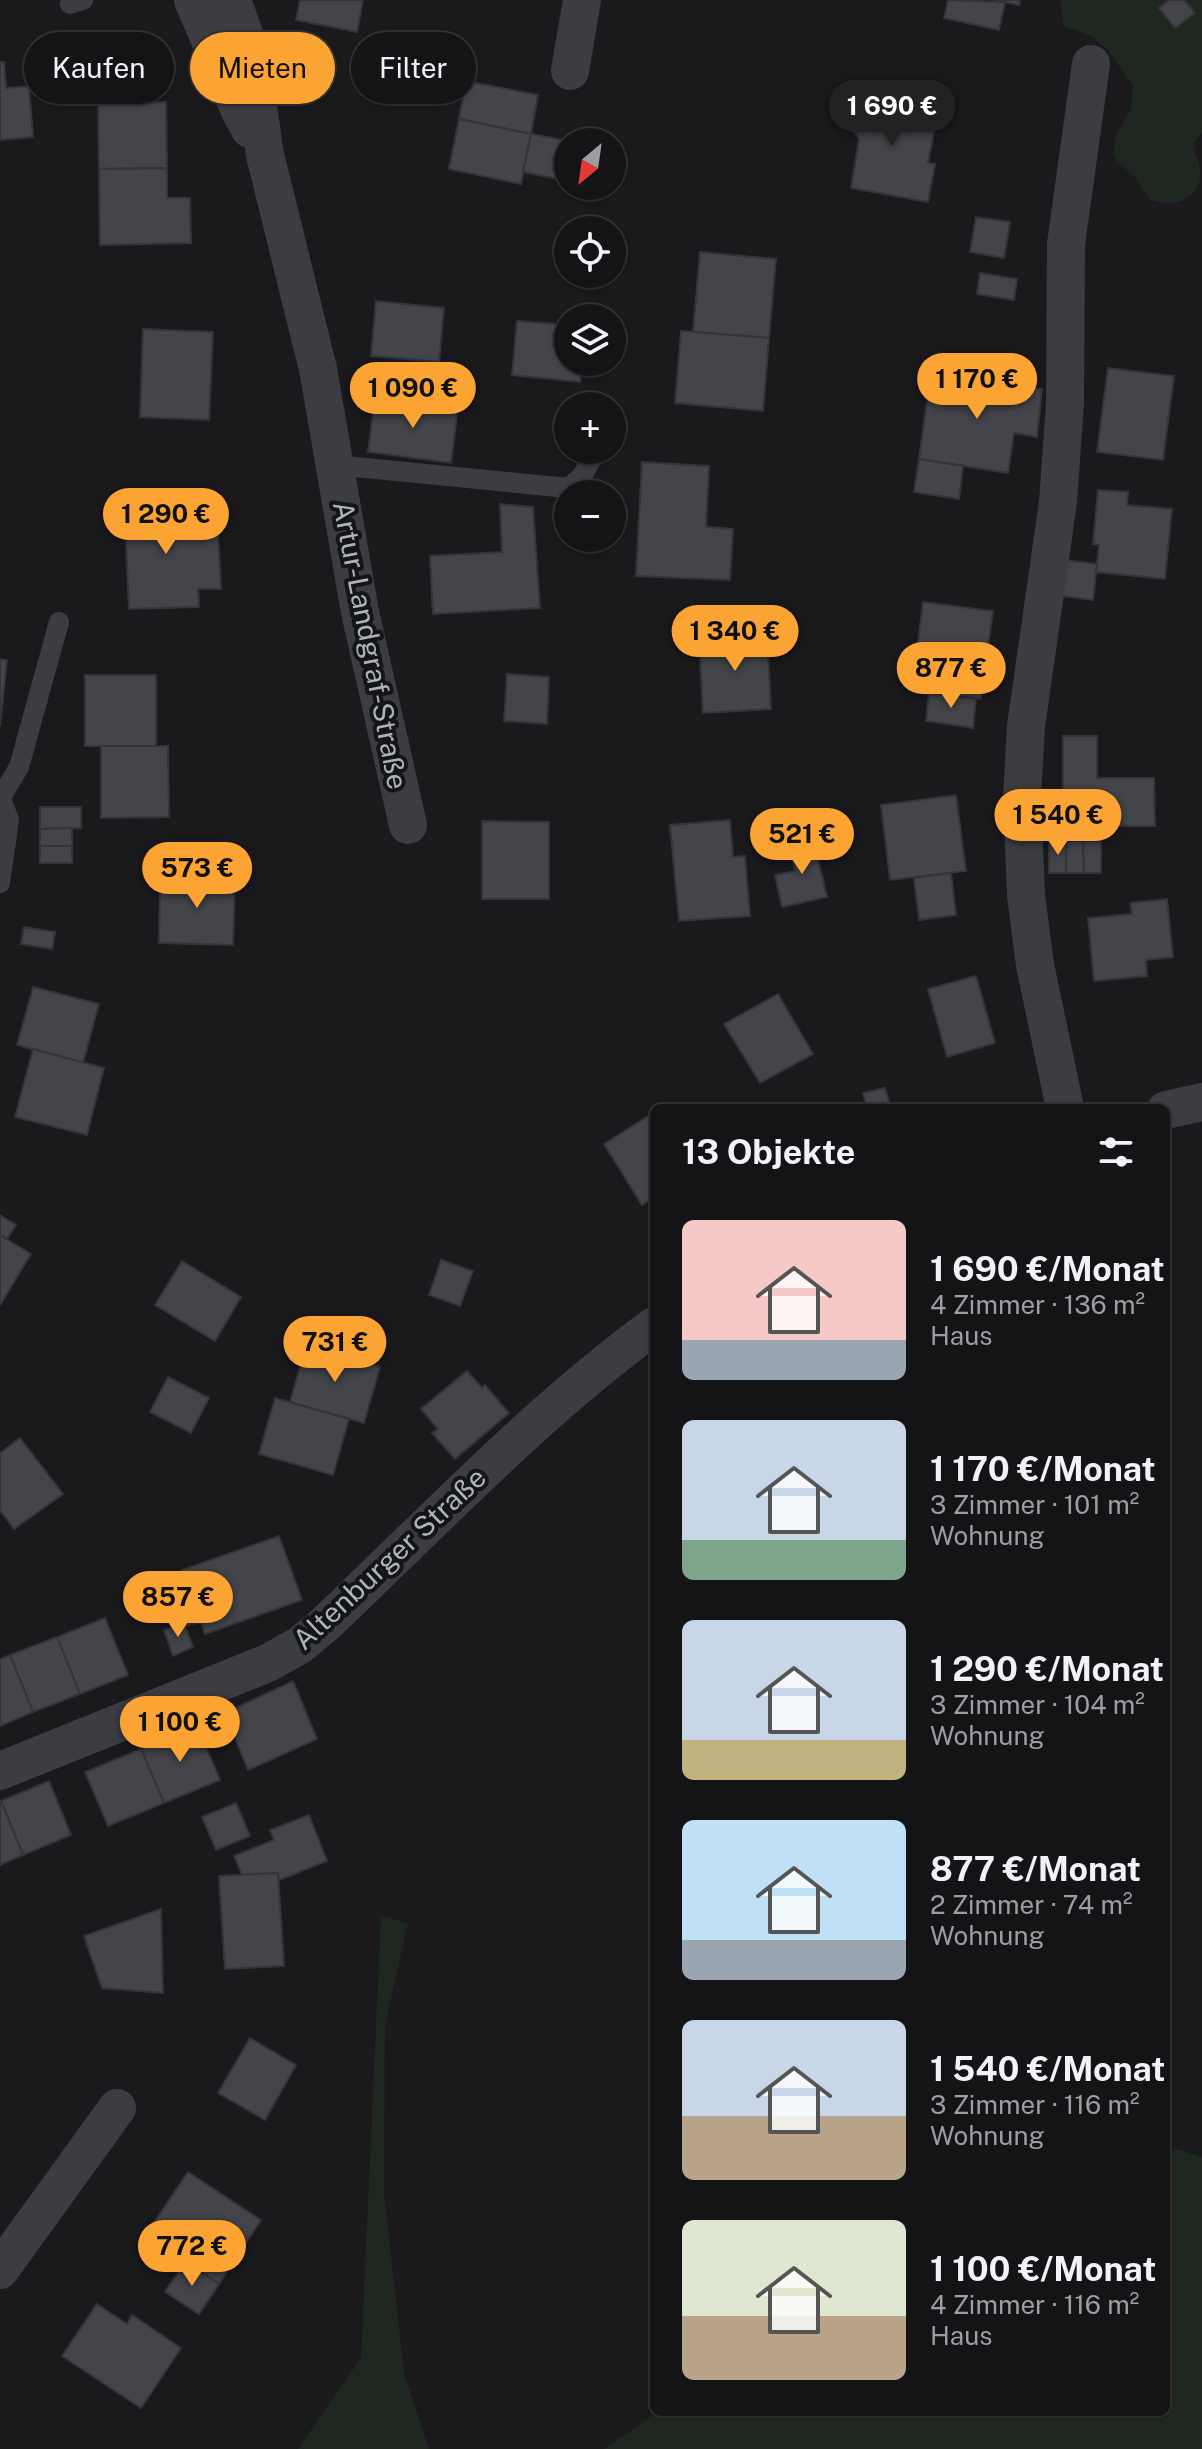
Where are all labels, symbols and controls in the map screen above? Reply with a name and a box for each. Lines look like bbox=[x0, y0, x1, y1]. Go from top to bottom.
chip: Kaufen bbox=[24, 32, 174, 104]
chip: Mieten bbox=[190, 32, 335, 104]
chip: Filter bbox=[351, 32, 476, 104]
pin: 1 690 € bbox=[818, 80, 966, 148]
text: 1 690 € bbox=[847, 90, 937, 121]
north arrow bbox=[554, 128, 626, 200]
map controls bbox=[554, 128, 626, 552]
button: locate bbox=[554, 216, 626, 288]
button: layers bbox=[554, 304, 626, 376]
pin: 1 170 € bbox=[903, 353, 1051, 421]
pin: 1 090 € bbox=[339, 362, 487, 430]
text: 1 170 € bbox=[935, 363, 1019, 394]
text: 1 090 € bbox=[368, 372, 458, 403]
button: + bbox=[554, 392, 626, 464]
button: − bbox=[554, 480, 626, 552]
pin: 1 290 € bbox=[92, 488, 240, 556]
text: 1 290 € bbox=[121, 498, 211, 529]
street label: Artur-Landgraf-Straße bbox=[327, 498, 415, 792]
pin: 1 340 € bbox=[661, 605, 809, 673]
text: 1 340 € bbox=[690, 615, 780, 646]
pin: 877 € bbox=[895, 642, 1007, 710]
text: 877 € bbox=[915, 652, 987, 683]
pin: 1 540 € bbox=[984, 789, 1132, 857]
text: 1 540 € bbox=[1012, 799, 1104, 830]
pin: 521 € bbox=[746, 808, 858, 876]
text: 521 € bbox=[768, 818, 836, 849]
pin: 573 € bbox=[141, 842, 253, 910]
text: 573 € bbox=[160, 852, 234, 883]
icon: filters bbox=[1094, 1130, 1138, 1174]
text: 13 Objekte bbox=[682, 1132, 855, 1172]
text: 1 690 €/Monat bbox=[930, 1249, 1165, 1289]
icon: home bbox=[746, 1252, 842, 1348]
text: 4 Zimmer · 136 m² bbox=[930, 1289, 1145, 1320]
pin: 731 € bbox=[279, 1316, 391, 1384]
text: Haus bbox=[930, 1320, 992, 1351]
text: 731 € bbox=[301, 1326, 369, 1357]
text: 1 170 €/Monat bbox=[930, 1449, 1156, 1489]
icon: home bbox=[746, 1452, 842, 1548]
street label: Altenburger Straße bbox=[286, 1460, 492, 1656]
text: 3 Zimmer · 101 m² bbox=[930, 1489, 1139, 1520]
text: Wohnung bbox=[930, 1520, 1045, 1551]
pin: 857 € bbox=[122, 1571, 234, 1639]
text: 857 € bbox=[141, 1581, 215, 1612]
text: 1 290 €/Monat bbox=[930, 1649, 1164, 1689]
icon: home bbox=[746, 1652, 842, 1748]
text: 3 Zimmer · 104 m² bbox=[930, 1689, 1145, 1720]
pin: 1 100 € bbox=[106, 1696, 254, 1764]
text: 1 100 € bbox=[138, 1706, 222, 1737]
text: Wohnung bbox=[930, 1720, 1045, 1751]
text: 877 €/Monat bbox=[930, 1849, 1141, 1889]
icon: home bbox=[746, 1852, 842, 1948]
text: 2 Zimmer · 74 m² bbox=[930, 1889, 1132, 1920]
text: Wohnung bbox=[930, 1920, 1045, 1951]
text: 1 540 €/Monat bbox=[930, 2049, 1165, 2089]
icon: home bbox=[746, 2052, 842, 2148]
text: 3 Zimmer · 116 m² bbox=[930, 2089, 1139, 2120]
text: Wohnung bbox=[930, 2120, 1045, 2151]
pin: 772 € bbox=[136, 2220, 248, 2288]
text: 772 € bbox=[156, 2230, 228, 2261]
text: 1 100 €/Monat bbox=[930, 2249, 1156, 2289]
icon: home bbox=[746, 2252, 842, 2348]
text: 4 Zimmer · 116 m² bbox=[930, 2289, 1139, 2320]
text: Haus bbox=[930, 2320, 992, 2351]

